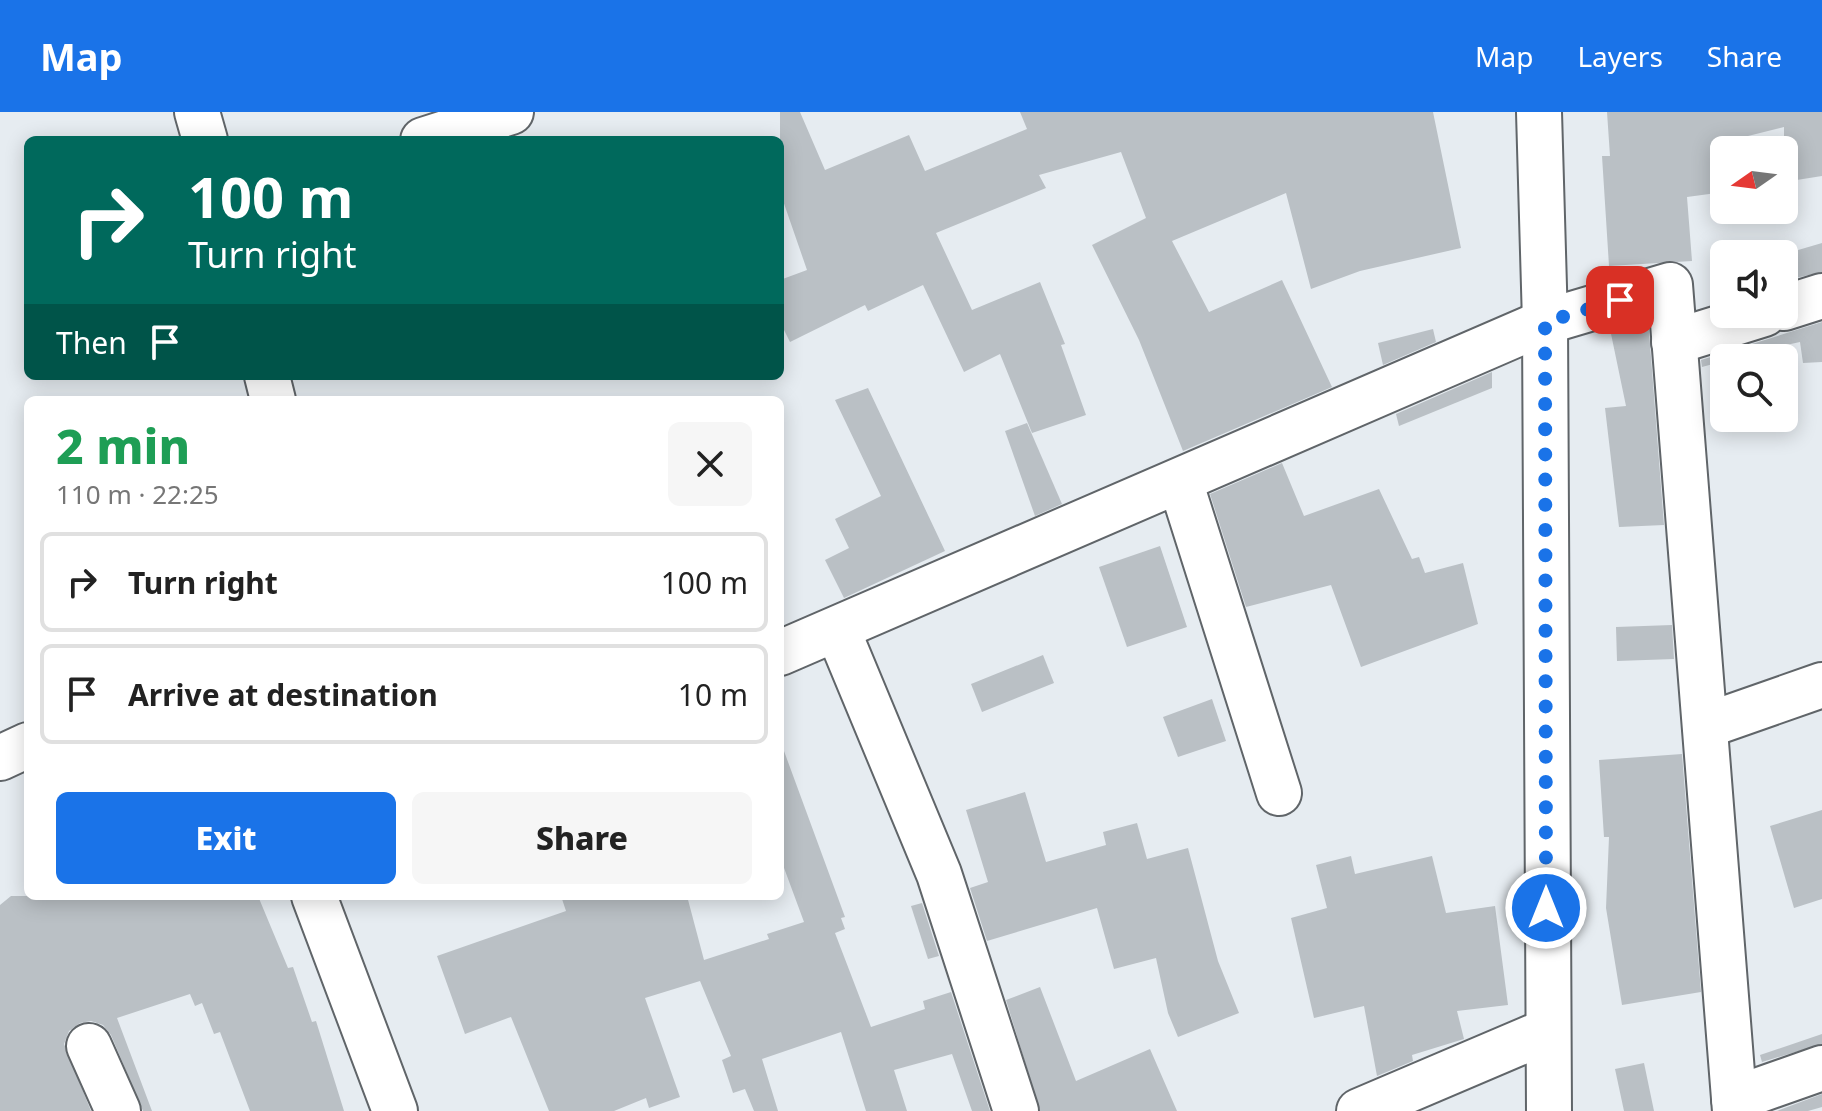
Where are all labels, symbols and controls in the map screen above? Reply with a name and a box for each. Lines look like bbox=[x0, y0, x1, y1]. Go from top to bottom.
text: Map bbox=[40, 30, 123, 82]
text: Map bbox=[1475, 37, 1533, 75]
text: Layers bbox=[1577, 37, 1663, 75]
text: Share bbox=[1707, 37, 1782, 75]
north arrow bbox=[1710, 136, 1798, 224]
map controls bbox=[1710, 136, 1798, 432]
text: 100 m bbox=[188, 158, 353, 234]
icon: right bbox=[56, 168, 160, 272]
text: Turn right bbox=[188, 230, 356, 279]
button: sound bbox=[1710, 240, 1798, 328]
pin bbox=[1586, 266, 1654, 334]
icon: arrive bbox=[1598, 278, 1642, 322]
icon: arrive bbox=[143, 320, 187, 364]
text: Then bbox=[56, 322, 127, 363]
button: search bbox=[1710, 344, 1798, 432]
text: 2 min bbox=[56, 413, 190, 478]
button: close bbox=[668, 422, 752, 506]
text: 110 m · 22:25 bbox=[56, 476, 219, 512]
icon: right bbox=[60, 560, 104, 604]
text: Turn right bbox=[128, 562, 278, 603]
text: 100 m bbox=[661, 562, 748, 603]
icon: arrive bbox=[60, 672, 104, 716]
text: Arrive at destination bbox=[128, 674, 438, 715]
text: 10 m bbox=[678, 674, 748, 715]
button: Exit bbox=[56, 792, 396, 884]
button: Share bbox=[412, 792, 752, 884]
position arrow bbox=[1504, 866, 1588, 950]

